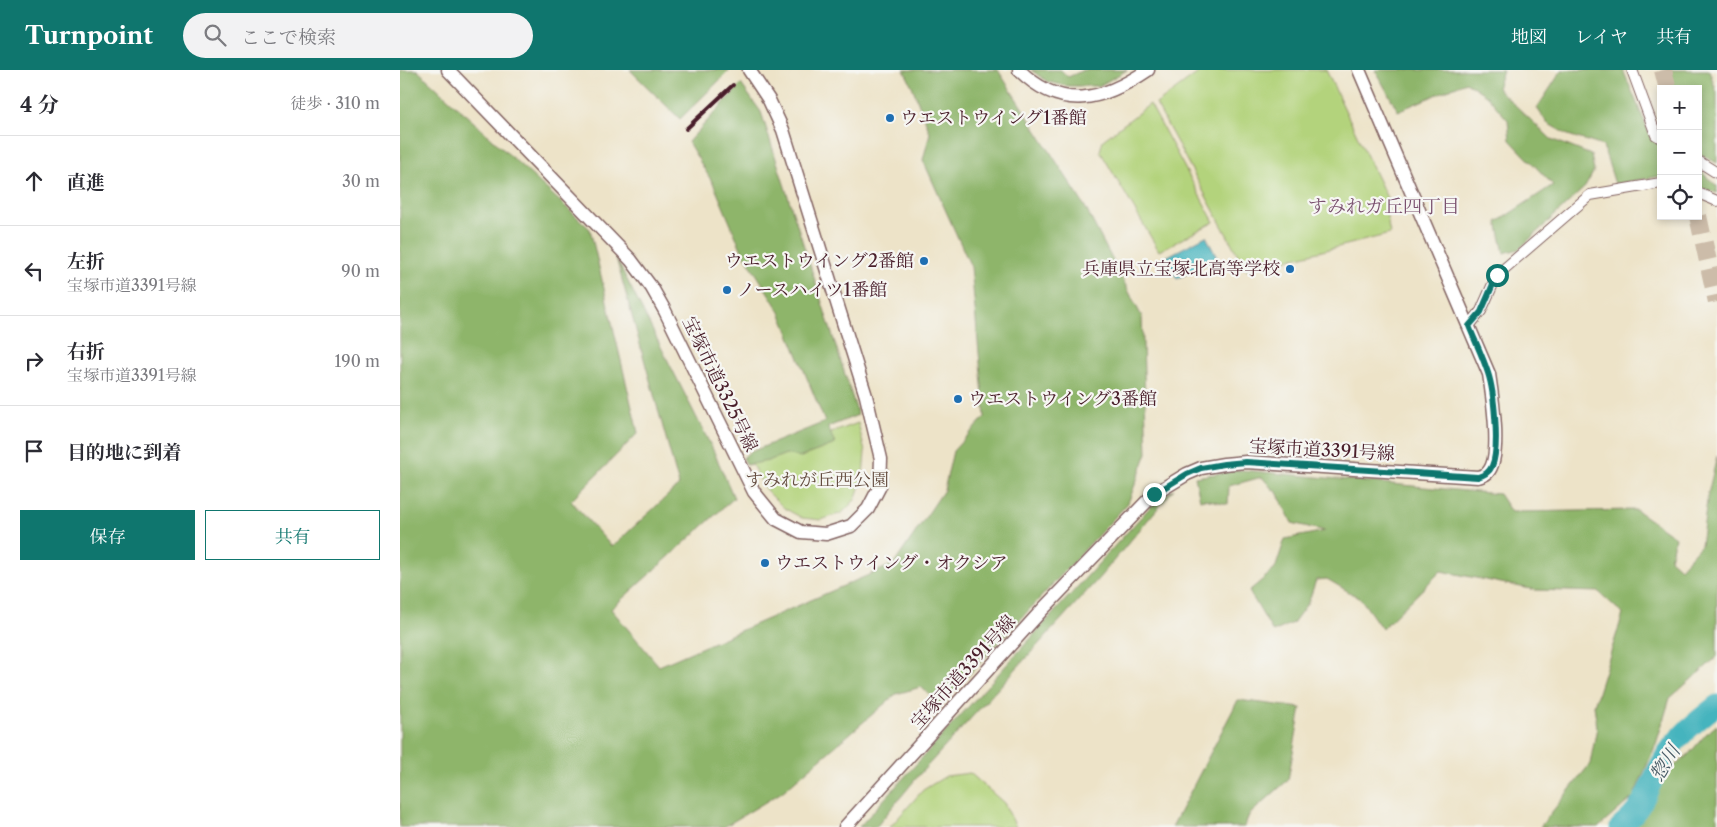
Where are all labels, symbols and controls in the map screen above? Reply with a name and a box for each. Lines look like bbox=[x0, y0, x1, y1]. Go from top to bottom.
search box bbox=[183, 13, 533, 58]
text: Turnpoint bbox=[25, 21, 153, 50]
icon: search bbox=[201, 21, 229, 49]
text: ここで検索 bbox=[241, 26, 336, 49]
text: 地図 bbox=[1511, 26, 1547, 48]
text: レイヤ bbox=[1575, 26, 1628, 48]
text: 共有 bbox=[1656, 26, 1692, 48]
map controls bbox=[1657, 85, 1702, 220]
button: + bbox=[1657, 85, 1702, 130]
text: 4 分 bbox=[20, 92, 59, 117]
text: 徒歩 · 310 m bbox=[290, 93, 380, 113]
place label: ウエストウイング1番館 bbox=[900, 107, 1087, 129]
marker: ウエストウイング1番館 bbox=[884, 112, 896, 124]
button: − bbox=[1657, 130, 1702, 175]
icon: ahead bbox=[20, 167, 48, 195]
text: 直進 bbox=[67, 171, 105, 194]
text: 30 m bbox=[342, 171, 380, 191]
button: locate bbox=[1657, 175, 1702, 220]
district label: すみれガ丘四丁目 bbox=[1308, 195, 1460, 218]
text: 左折 bbox=[67, 250, 105, 273]
place label: ウエストウイング2番館 bbox=[725, 250, 914, 272]
marker: ウエストウイング2番館 bbox=[918, 255, 930, 267]
icon: left bbox=[20, 257, 48, 285]
place label: 兵庫県立宝塚北高等学校 bbox=[1082, 258, 1280, 280]
text: 90 m bbox=[341, 261, 380, 281]
marker: 兵庫県立宝塚北高等学校 bbox=[1284, 263, 1296, 275]
route start bbox=[1486, 264, 1509, 287]
text: 宝塚市道3391号線 bbox=[67, 275, 197, 295]
place label: ノースハイツ1番館 bbox=[737, 279, 887, 301]
marker: ノースハイツ1番館 bbox=[721, 284, 733, 296]
street label: 宝塚市道3325号線 bbox=[678, 313, 762, 455]
text: 右折 bbox=[67, 340, 105, 363]
icon: right bbox=[20, 347, 48, 375]
text: 190 m bbox=[335, 351, 380, 371]
text: 宝塚市道3391号線 bbox=[67, 365, 197, 385]
place label: ウエストウイング3番館 bbox=[968, 388, 1157, 410]
marker: ウエストウイング3番館 bbox=[952, 393, 964, 405]
street label: 宝塚市道3391号線 bbox=[1249, 435, 1395, 465]
icon: arrive bbox=[20, 437, 48, 465]
text: 目的地に到着 bbox=[67, 441, 181, 464]
park label: すみれが丘西公園 bbox=[745, 469, 889, 491]
route end bbox=[1143, 483, 1166, 506]
button: 保存 bbox=[20, 510, 195, 560]
button: 共有 bbox=[205, 510, 380, 560]
place label: ウエストウイング・オクシア bbox=[775, 552, 1008, 574]
marker: ウエストウイング・オクシア bbox=[759, 557, 771, 569]
street label: 宝塚市道3391号線 bbox=[906, 610, 1020, 734]
water label: 惣川 bbox=[1645, 739, 1686, 785]

